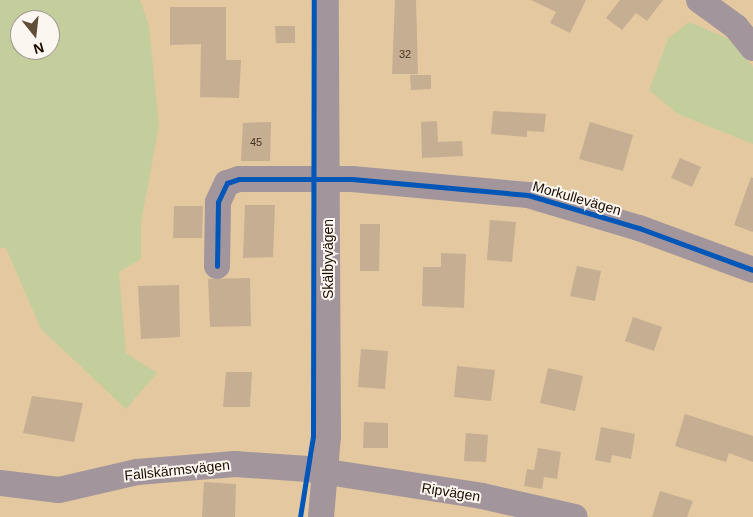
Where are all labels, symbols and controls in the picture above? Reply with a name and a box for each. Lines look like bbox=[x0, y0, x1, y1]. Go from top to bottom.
north arrow bbox=[10, 10, 60, 60]
text: N bbox=[32, 39, 46, 58]
house number: 32 bbox=[399, 47, 411, 61]
house number: 45 bbox=[250, 135, 262, 149]
street label: Morkullevägen bbox=[531, 177, 623, 219]
street label: Skälbyvägen bbox=[320, 219, 336, 299]
street label: Fallskärmsvägen bbox=[124, 456, 230, 484]
street label: Ripvägen bbox=[420, 479, 482, 505]

